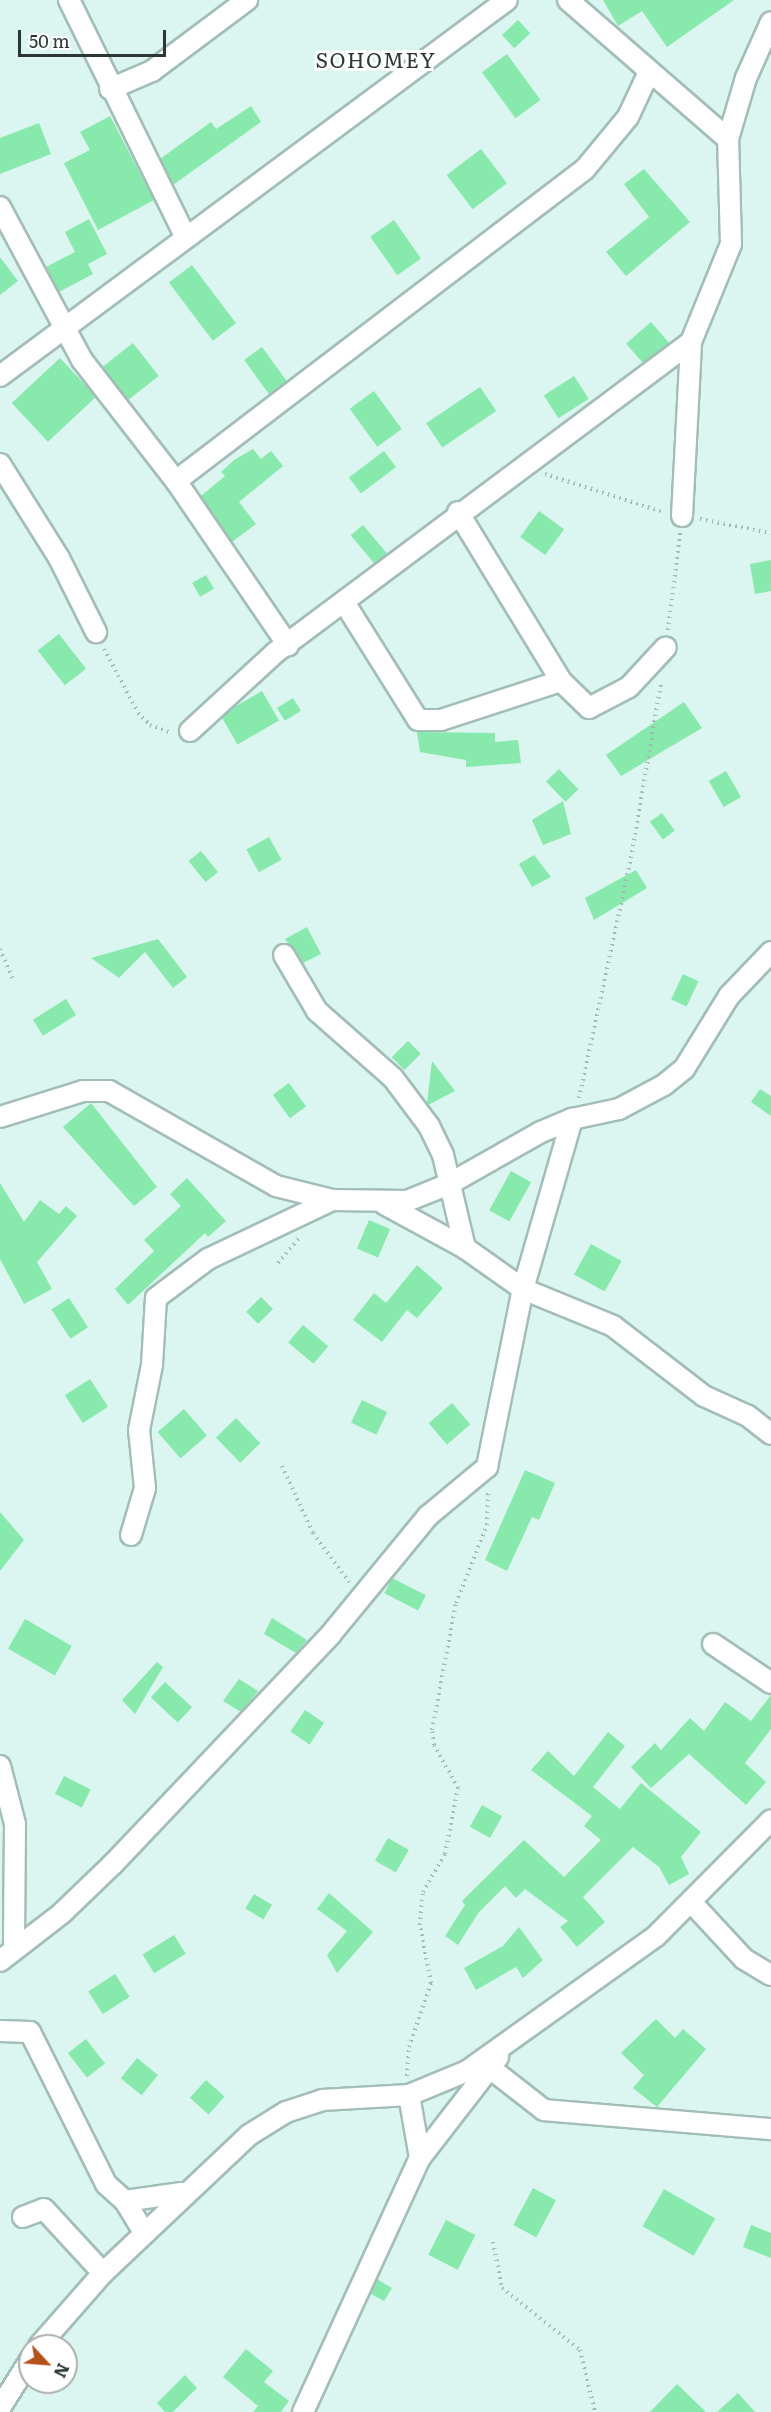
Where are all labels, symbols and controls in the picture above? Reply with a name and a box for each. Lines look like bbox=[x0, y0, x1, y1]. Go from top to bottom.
scale bar bbox=[21, 18, 170, 56]
text: 50 m bbox=[29, 27, 70, 54]
district label: SOHOMEY bbox=[315, 46, 437, 72]
north arrow bbox=[18, 2334, 78, 2394]
text: N bbox=[49, 2360, 76, 2382]

